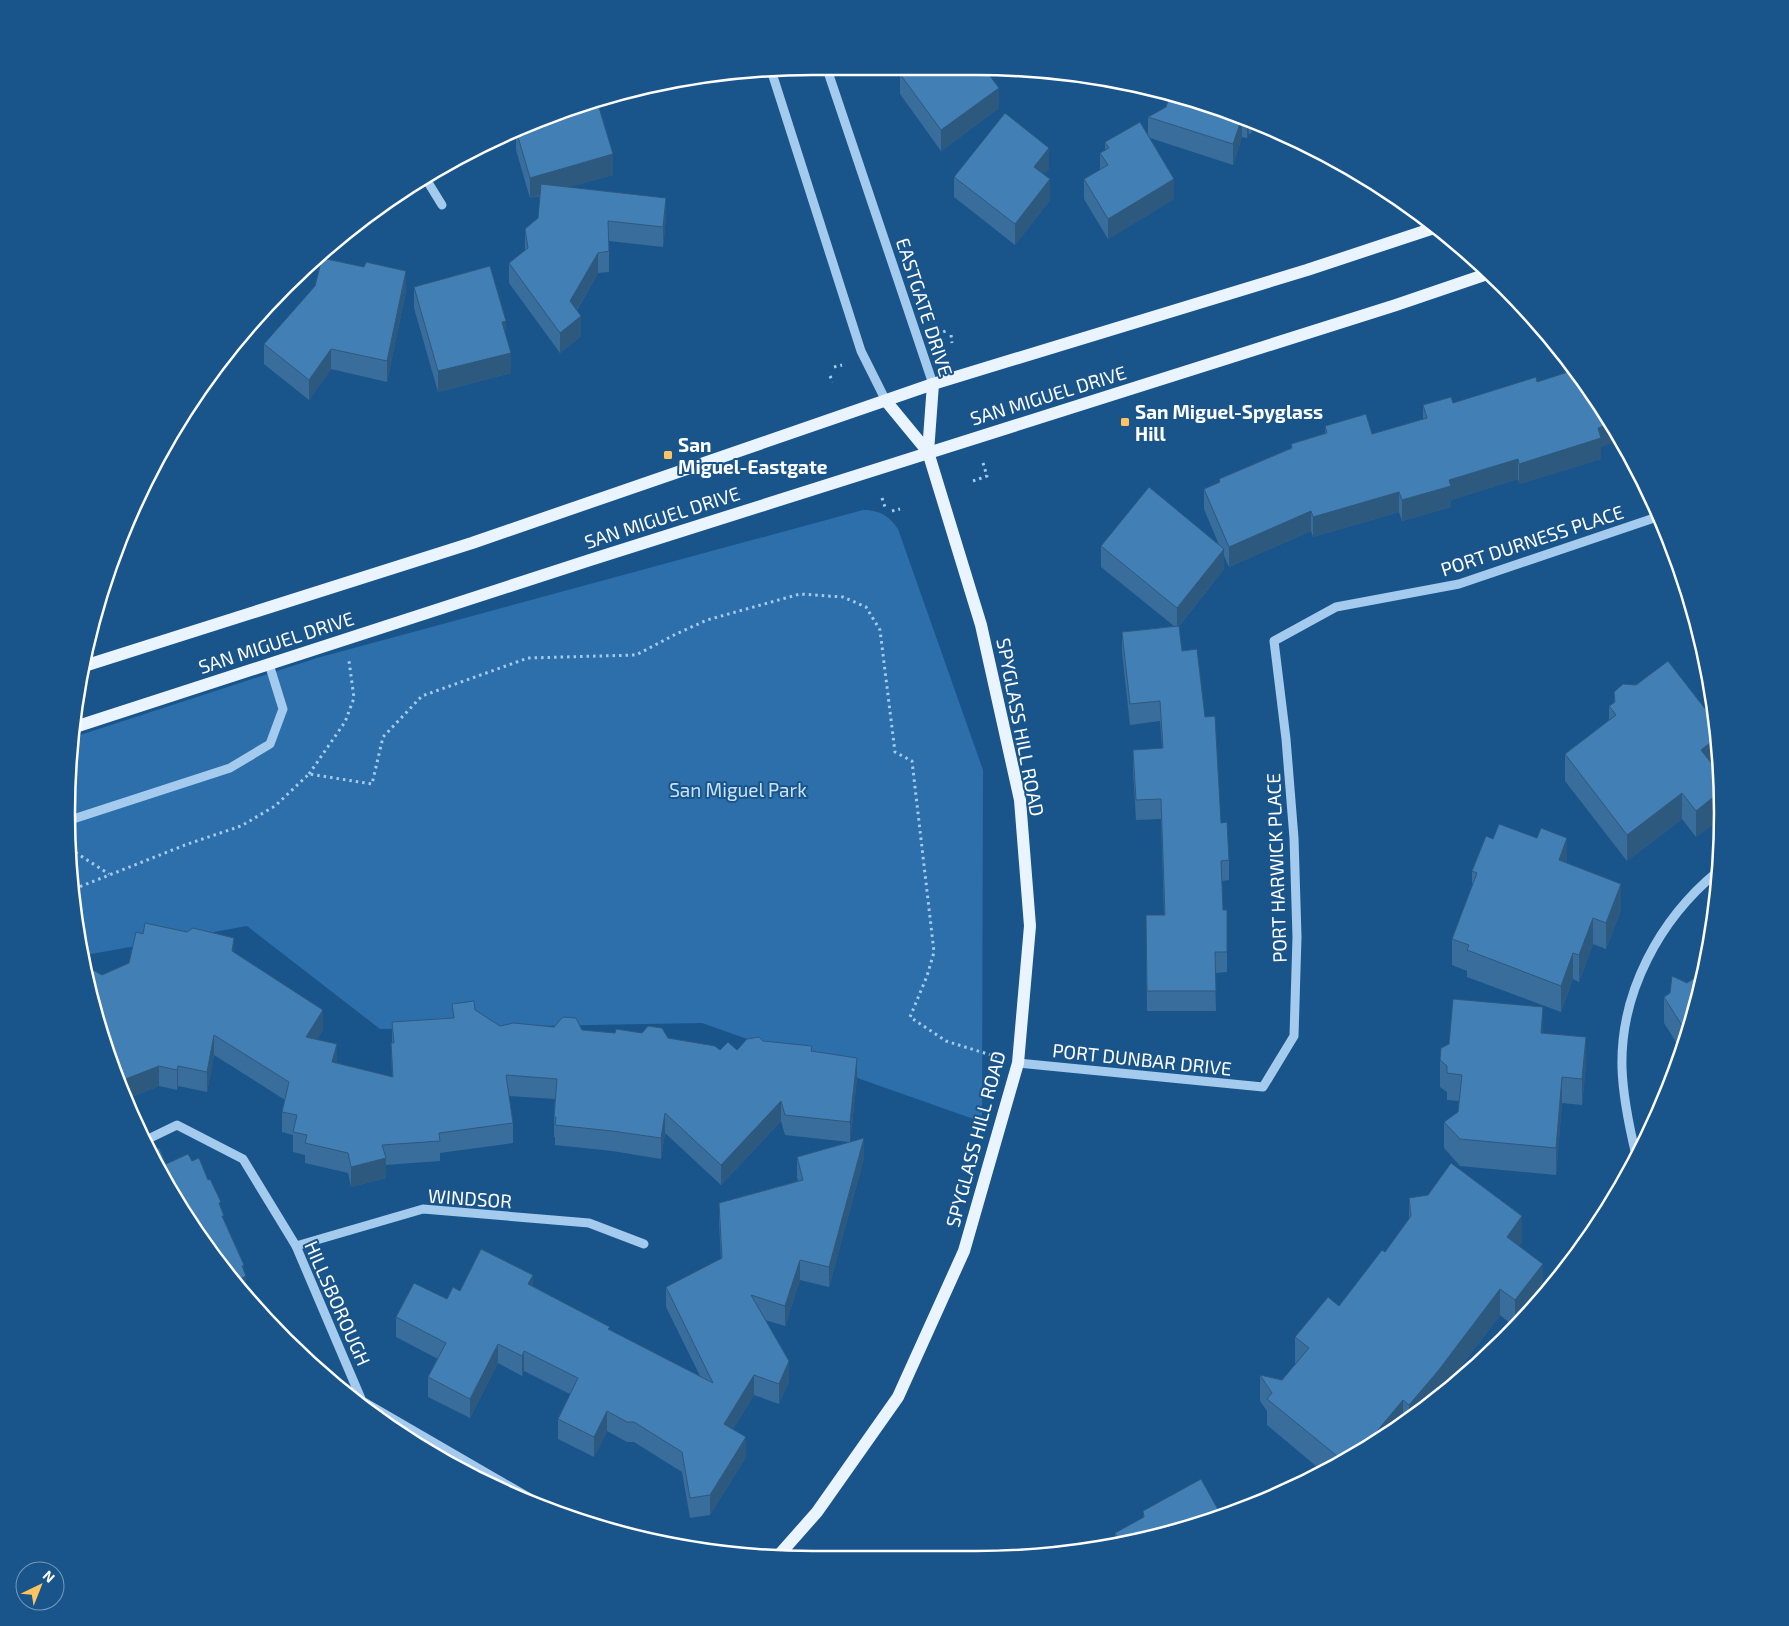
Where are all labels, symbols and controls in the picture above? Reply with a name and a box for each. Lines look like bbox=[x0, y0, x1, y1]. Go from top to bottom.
street label: EASTGATE DRIVE bbox=[892, 235, 958, 379]
street label: SAN MIGUEL DRIVE bbox=[967, 360, 1129, 430]
place label: San Miguel-Spyglass Hill bbox=[1135, 400, 1323, 445]
marker: San Miguel-Spyglass Hill bbox=[1119, 416, 1131, 428]
place label: San Miguel-Eastgate bbox=[678, 433, 828, 478]
marker: San Miguel-Eastgate bbox=[662, 449, 674, 461]
street label: SAN MIGUEL DRIVE bbox=[581, 481, 743, 553]
street label: PORT DURNESS PLACE bbox=[1438, 500, 1626, 580]
street label: SAN MIGUEL DRIVE bbox=[195, 606, 357, 678]
street label: SPYGLASS HILL ROAD bbox=[992, 636, 1050, 818]
street label: PORT HARWICK PLACE bbox=[1261, 773, 1291, 963]
park label: San Miguel Park bbox=[669, 778, 807, 801]
street label: PORT DUNBAR DRIVE bbox=[1051, 1038, 1233, 1080]
street label: SPYGLASS HILL ROAD bbox=[940, 1048, 1010, 1230]
street label: WINDSOR bbox=[427, 1184, 513, 1212]
street label: HILLSBOROUGH bbox=[300, 1237, 376, 1369]
north arrow bbox=[15, 1561, 65, 1611]
text: N bbox=[40, 1566, 59, 1586]

